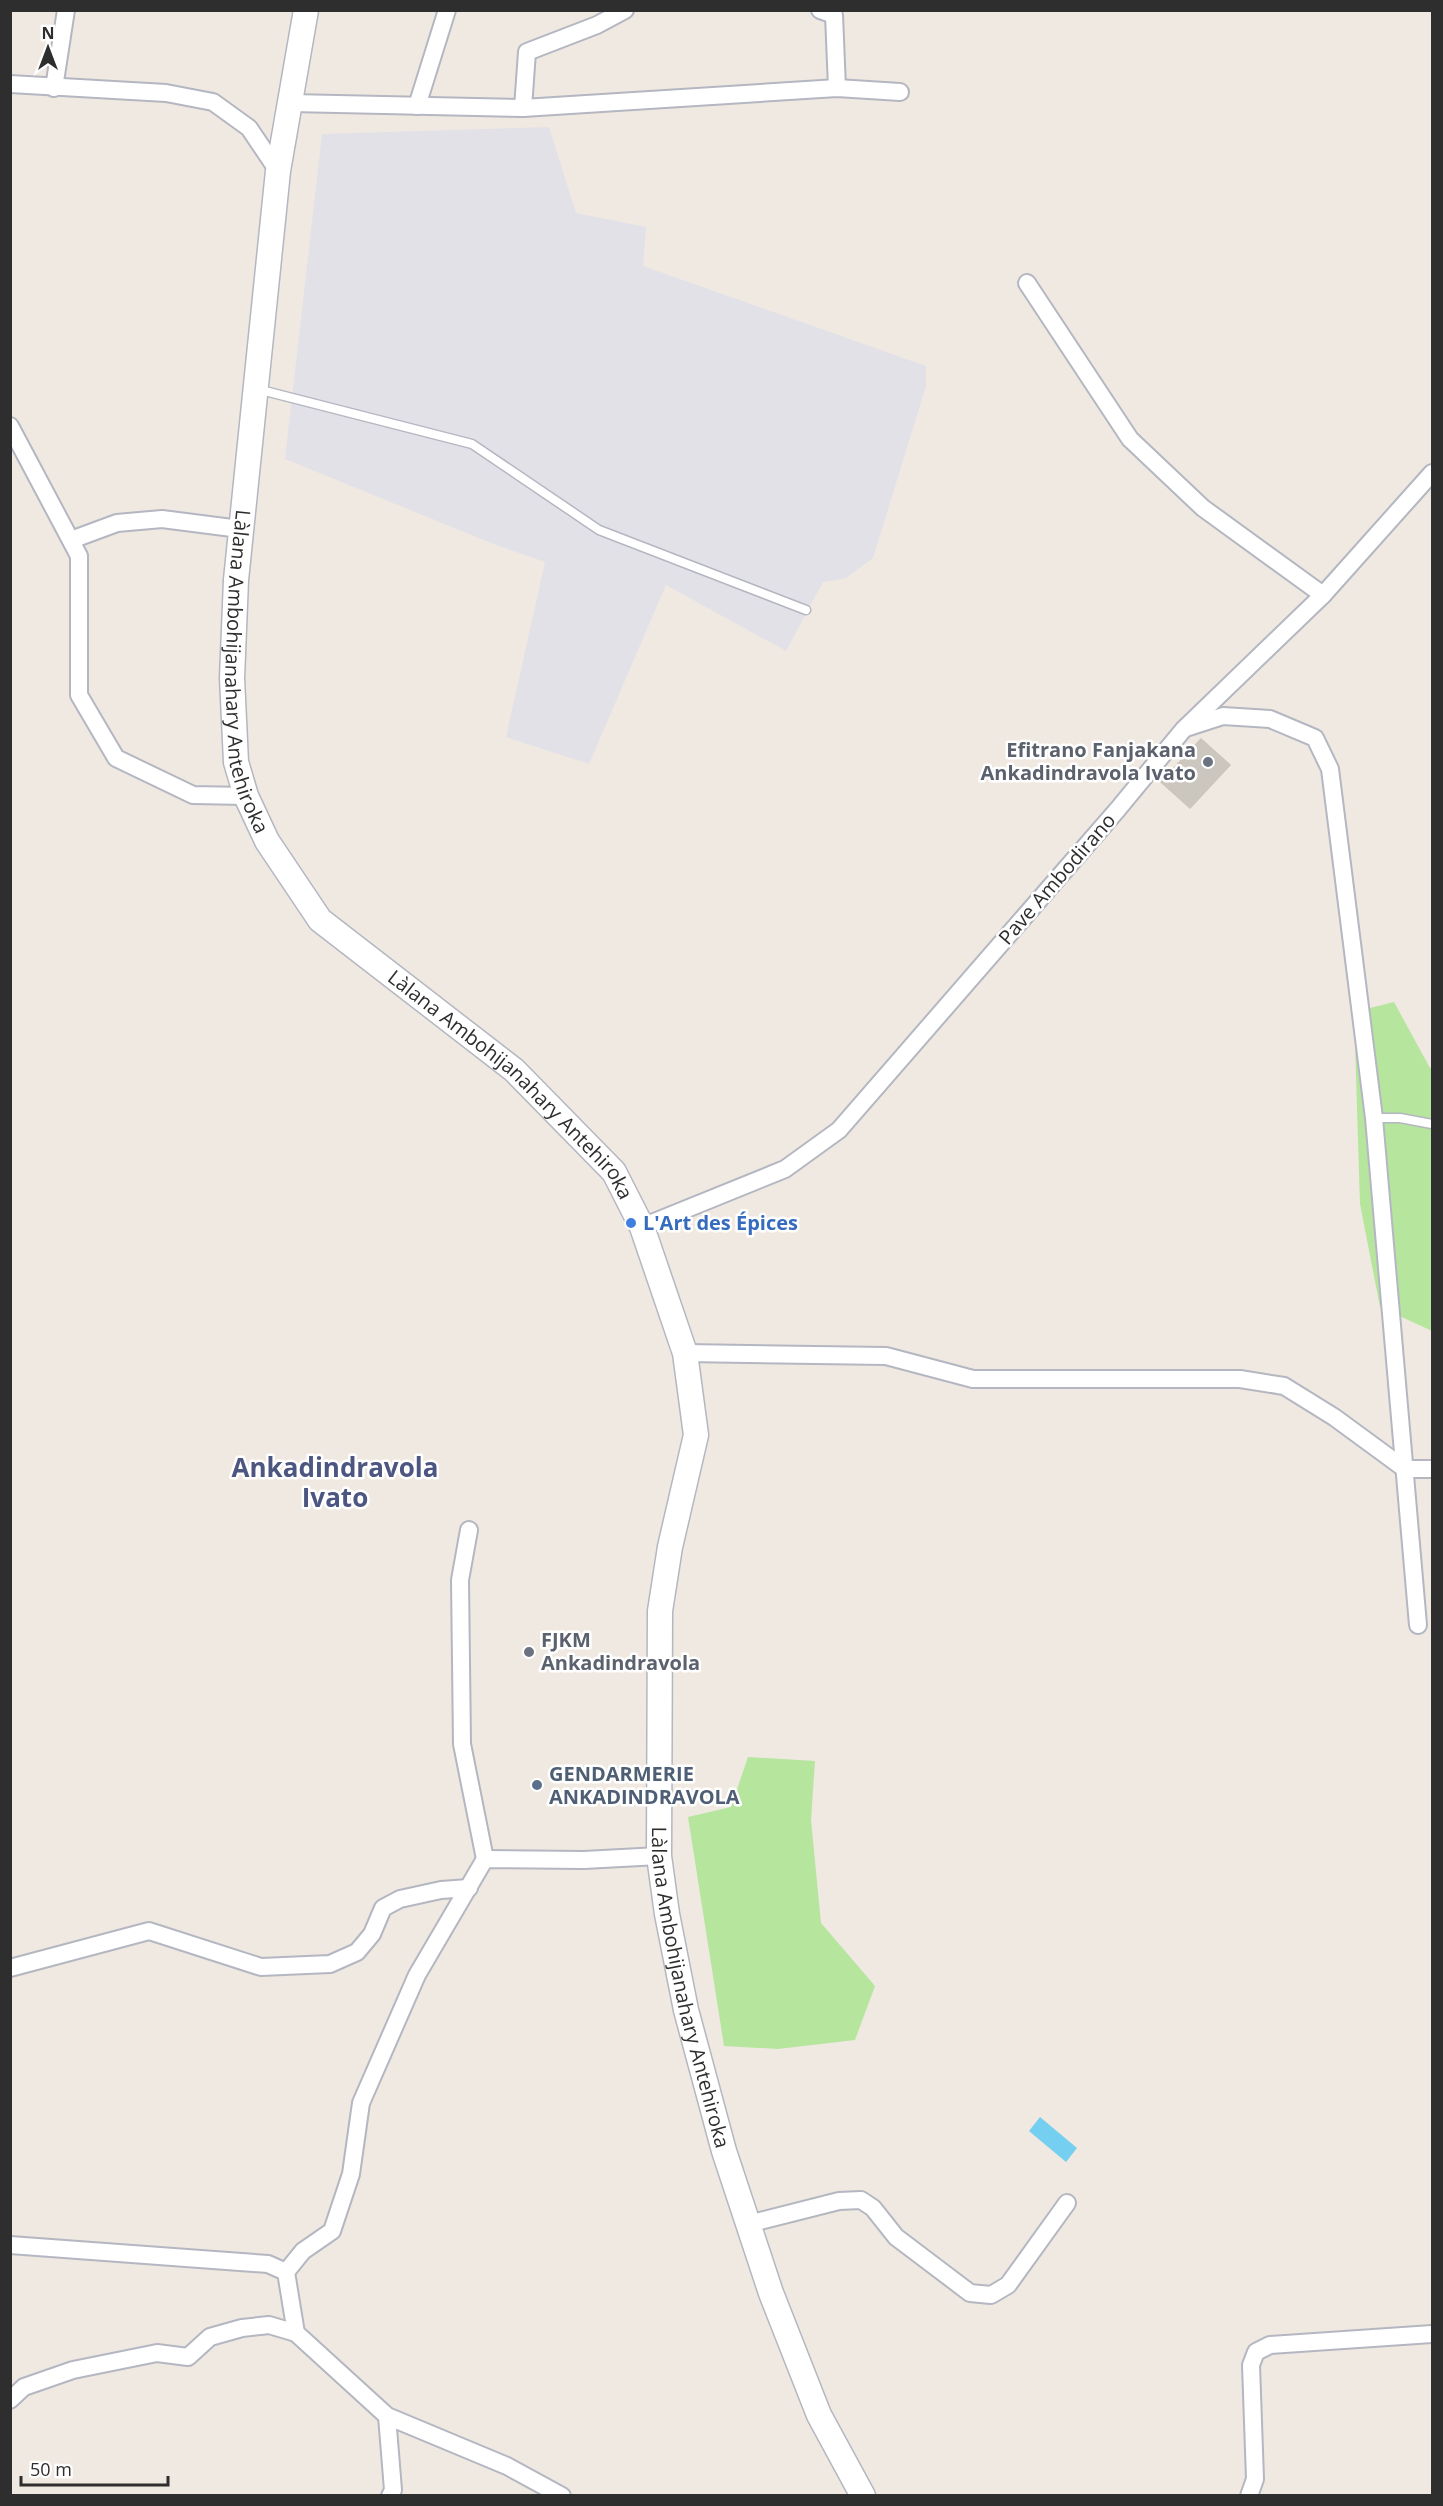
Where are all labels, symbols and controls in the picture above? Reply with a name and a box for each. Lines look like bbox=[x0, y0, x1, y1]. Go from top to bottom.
north arrow bbox=[18, 18, 78, 78]
text: N bbox=[41, 22, 55, 44]
street label: Làlana Ambohijanahary Antehiroka bbox=[219, 508, 276, 838]
place label: Efitrano Fanjakana Ankadindravola Ivato bbox=[981, 736, 1196, 786]
marker: Efitrano Fanjakana Ankadindravola Ivato bbox=[1201, 755, 1215, 769]
street label: Pave Ambodirano bbox=[992, 807, 1121, 950]
street label: Làlana Ambohijanahary Antehiroka bbox=[382, 963, 640, 1204]
place label: L'Art des Épices bbox=[643, 1209, 798, 1236]
marker: L'Art des Épices bbox=[624, 1216, 638, 1230]
district label: Ankadindravola Ivato bbox=[232, 1449, 438, 1515]
place label: FJKM Ankadindravola bbox=[541, 1626, 700, 1676]
marker: FJKM Ankadindravola bbox=[522, 1645, 536, 1659]
place label: GENDARMERIE ANKADINDRAVOLA bbox=[549, 1760, 740, 1810]
marker: GENDARMERIE ANKADINDRAVOLA bbox=[530, 1778, 544, 1792]
street label: Làlana Ambohijanahary Antehiroka bbox=[646, 1827, 737, 2151]
scale bar bbox=[21, 2449, 168, 2487]
text: 50 m bbox=[30, 2457, 72, 2481]

